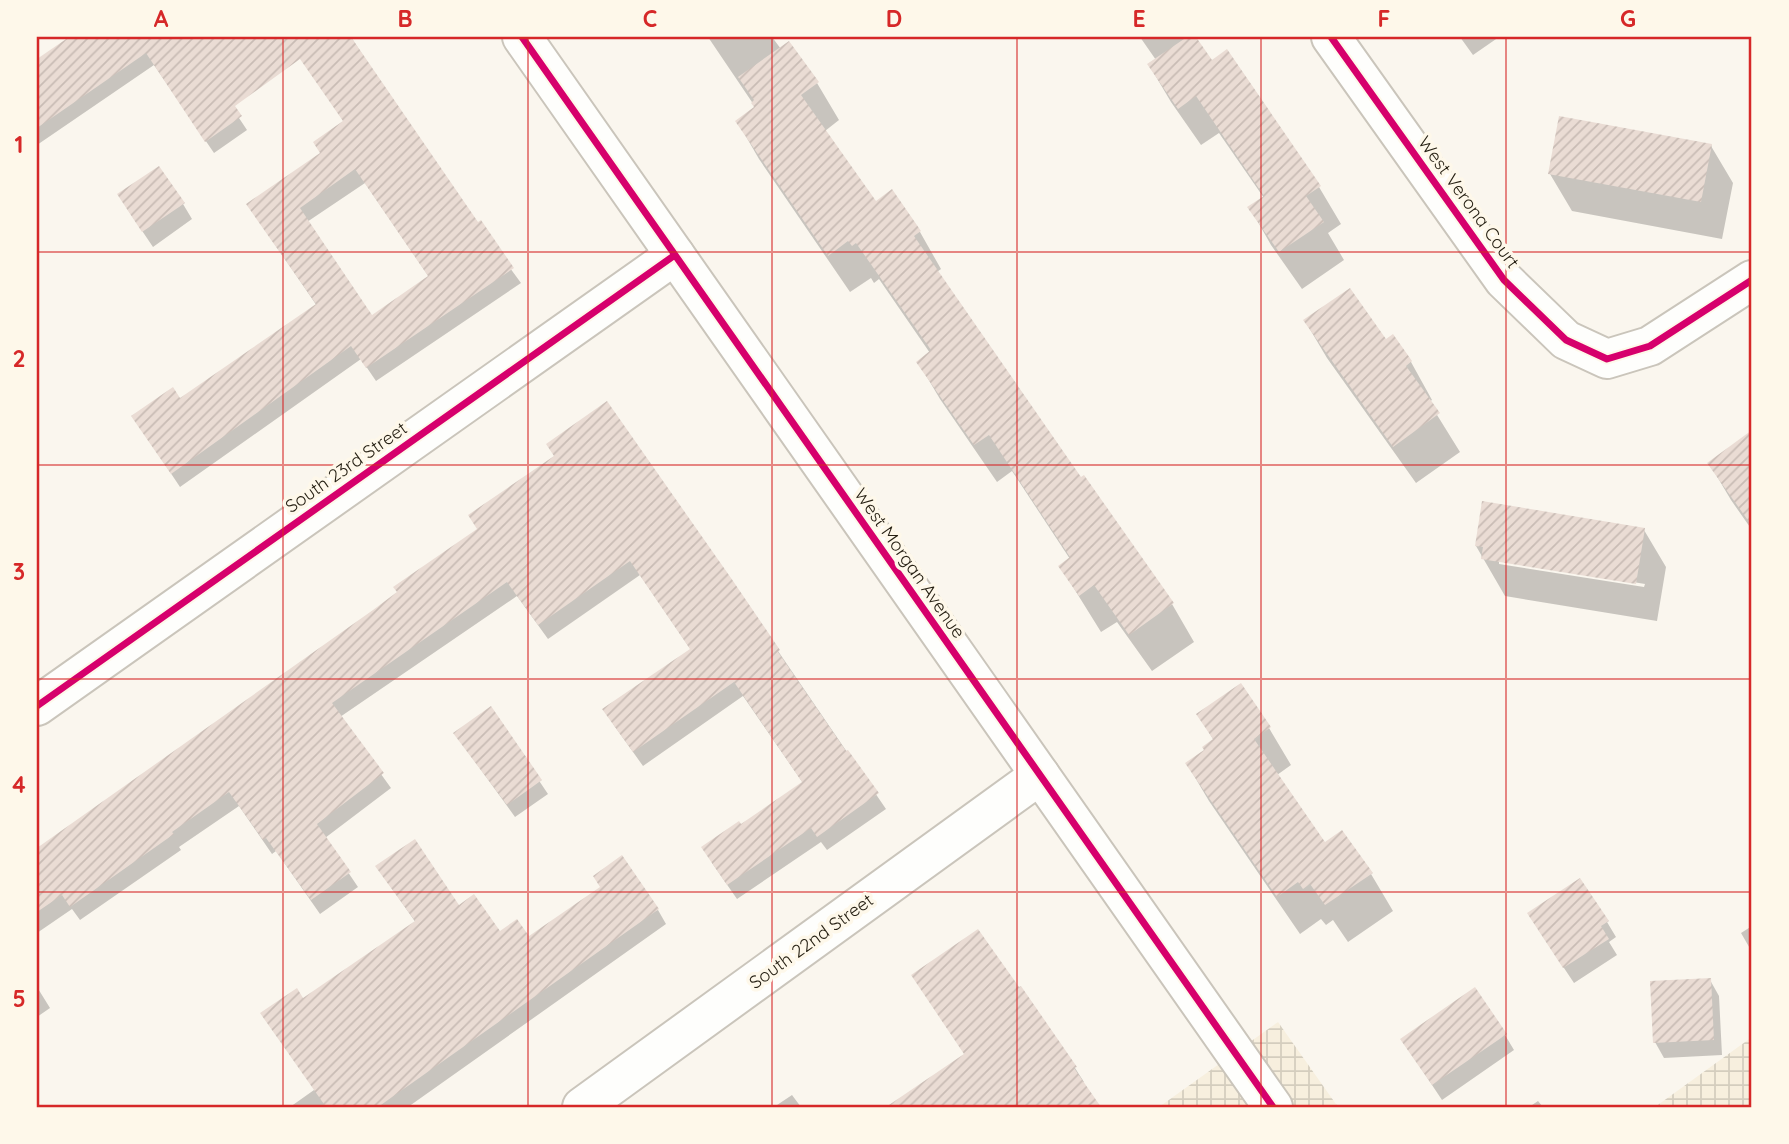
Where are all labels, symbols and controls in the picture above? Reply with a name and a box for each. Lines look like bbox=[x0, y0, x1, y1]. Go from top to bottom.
text: A bbox=[154, 4, 169, 33]
text: B bbox=[397, 4, 413, 33]
text: C bbox=[643, 4, 657, 33]
text: D bbox=[886, 4, 902, 33]
text: E bbox=[1132, 4, 1146, 33]
text: F bbox=[1378, 4, 1390, 33]
text: G bbox=[1620, 4, 1636, 33]
text: 1 bbox=[15, 130, 23, 159]
street label: West Verona Court bbox=[1413, 131, 1525, 273]
text: 2 bbox=[12, 344, 26, 373]
street label: South 23rd Street bbox=[281, 416, 411, 518]
street label: West Morgan Avenue bbox=[850, 483, 970, 643]
text: 3 bbox=[13, 557, 25, 586]
text: 4 bbox=[12, 770, 26, 799]
street label: South 22nd Street bbox=[744, 888, 878, 994]
text: 5 bbox=[12, 984, 26, 1013]

